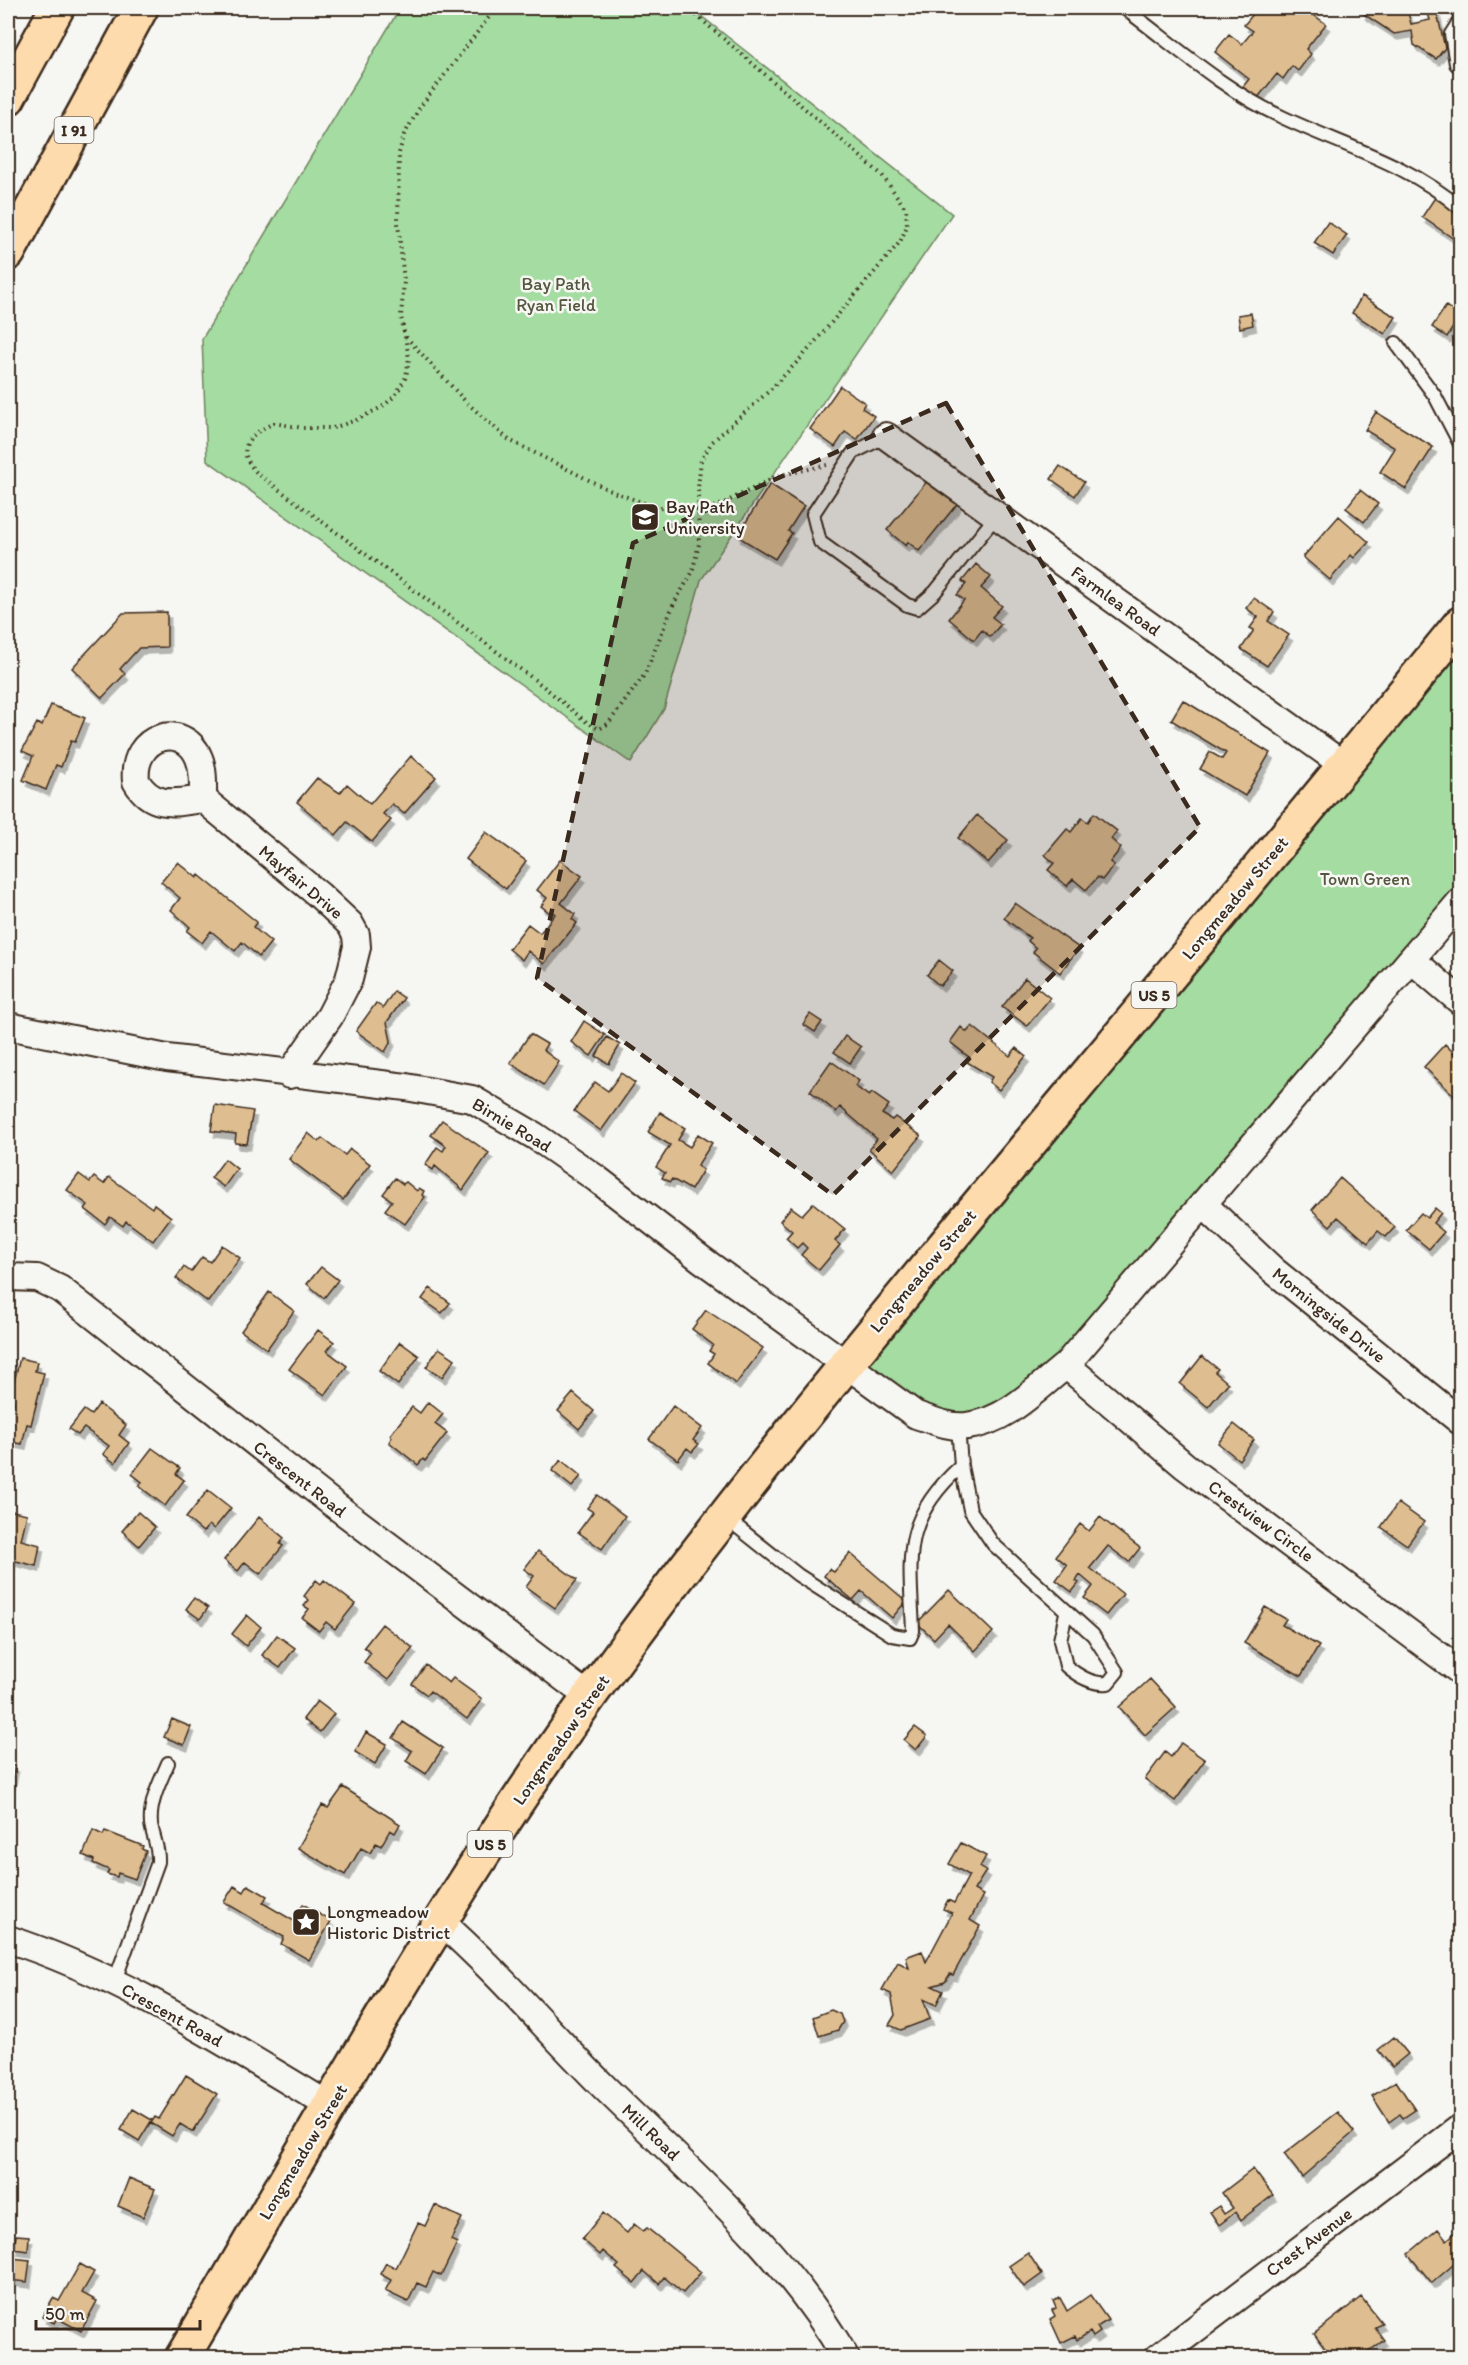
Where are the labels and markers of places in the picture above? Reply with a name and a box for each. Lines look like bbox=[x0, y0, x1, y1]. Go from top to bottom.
place label: Bay Path University bbox=[666, 496, 745, 539]
school or university icon: Bay Path University bbox=[629, 501, 661, 533]
place label: Longmeadow Historic District bbox=[327, 1901, 450, 1944]
place icon: Longmeadow Historic District bbox=[290, 1906, 322, 1938]

